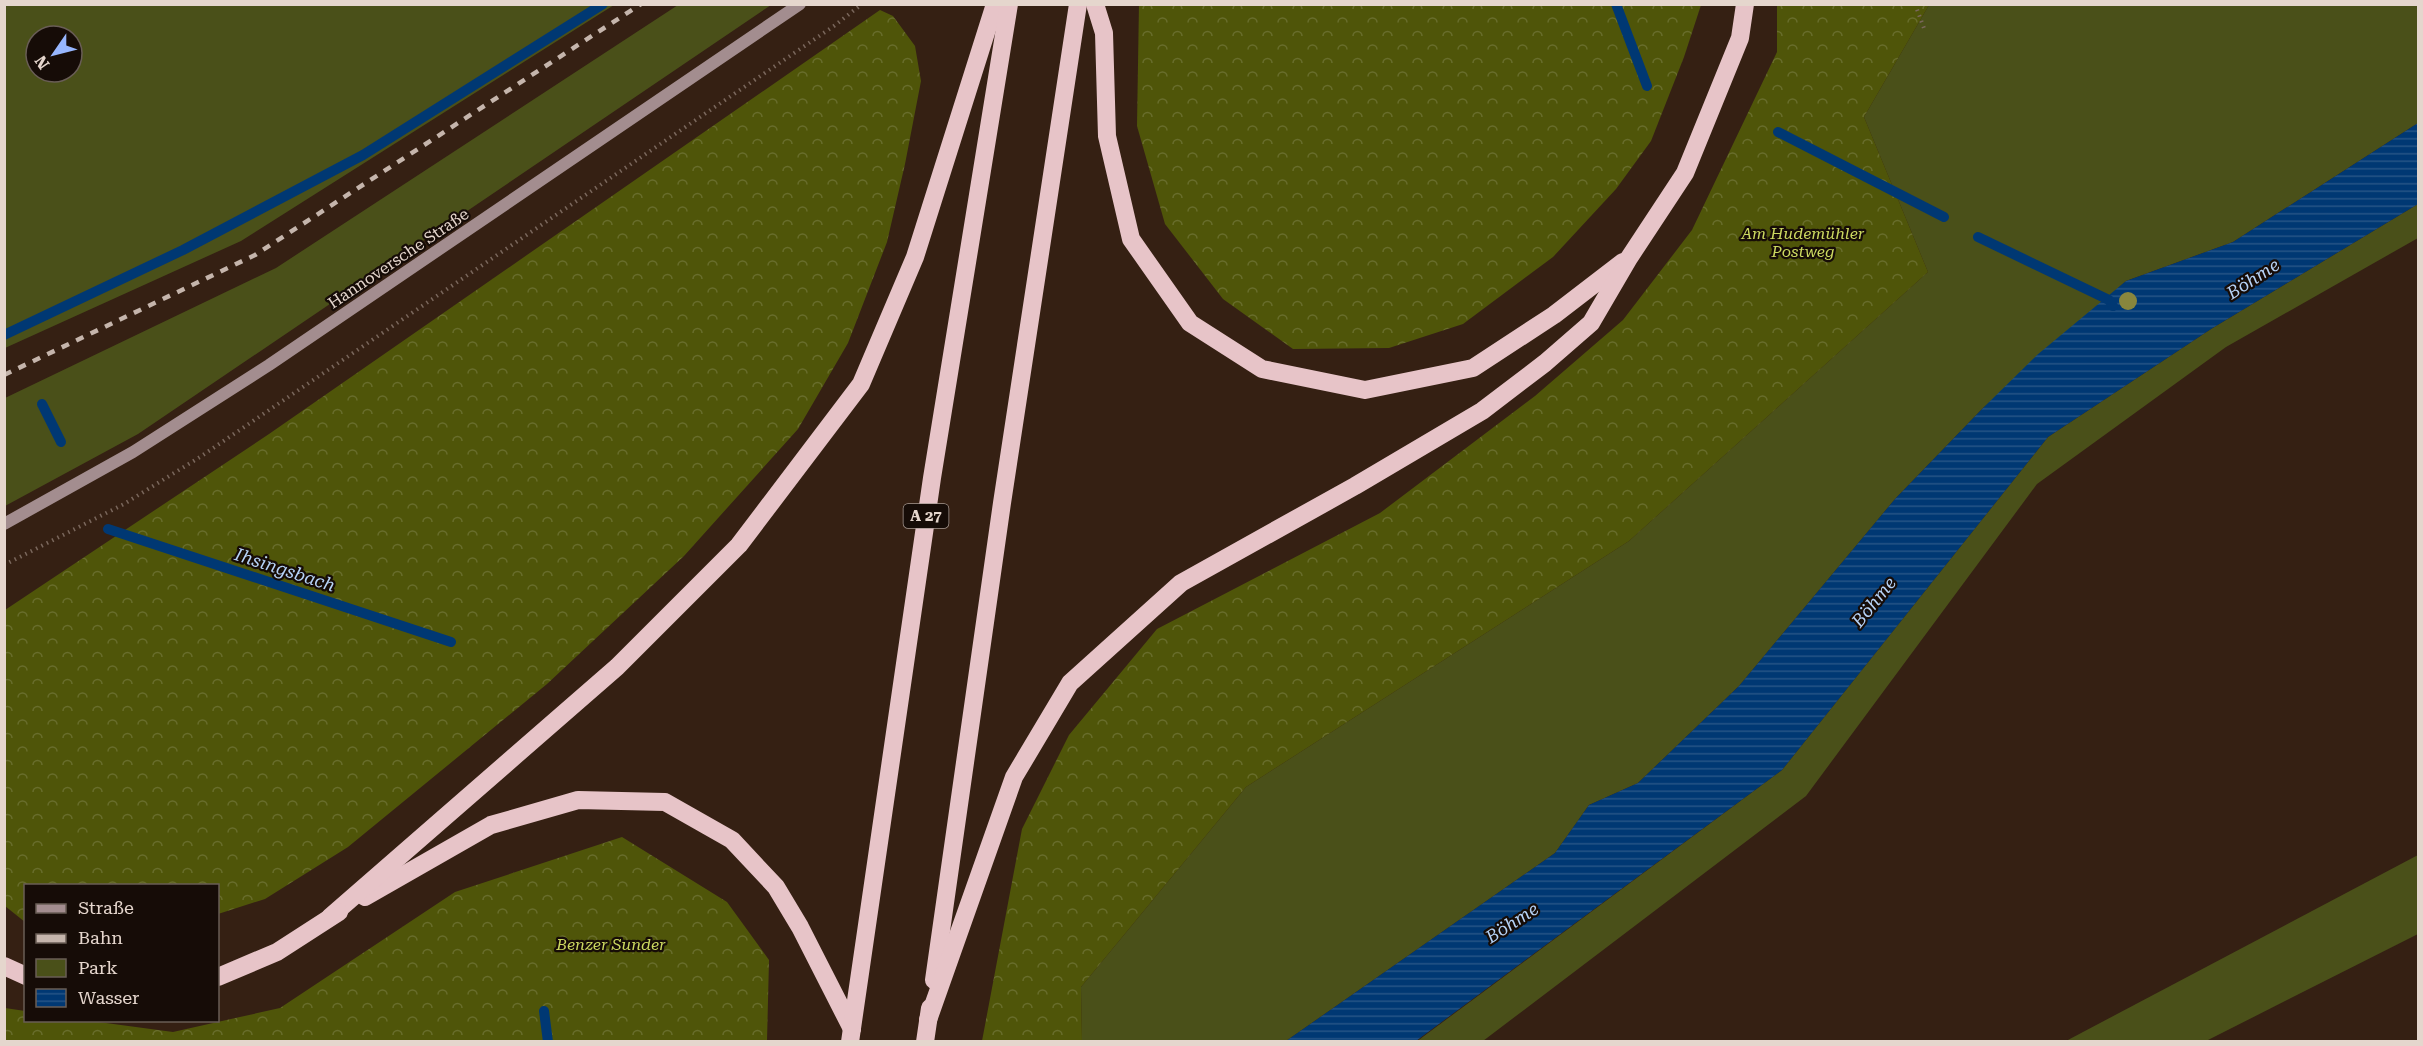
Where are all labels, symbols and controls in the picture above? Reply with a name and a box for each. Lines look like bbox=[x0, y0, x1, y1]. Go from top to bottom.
north arrow bbox=[24, 24, 84, 84]
text: N bbox=[31, 52, 53, 73]
street label: Hannoversche Straße bbox=[324, 204, 472, 313]
park label: Am Hudemühler Postweg bbox=[1741, 224, 1865, 261]
water label: Böhme bbox=[2222, 254, 2283, 304]
road number: A 27 bbox=[904, 504, 948, 528]
water label: Ihsingsbach bbox=[231, 543, 338, 596]
water label: Böhme bbox=[1846, 572, 1900, 632]
legend bbox=[24, 884, 219, 1022]
text: Straße bbox=[78, 897, 134, 918]
water label: Böhme bbox=[1481, 898, 1542, 948]
text: Bahn bbox=[78, 927, 123, 948]
park label: Benzer Sunder bbox=[555, 935, 666, 954]
text: Park bbox=[78, 957, 118, 978]
text: Wasser bbox=[78, 987, 139, 1008]

